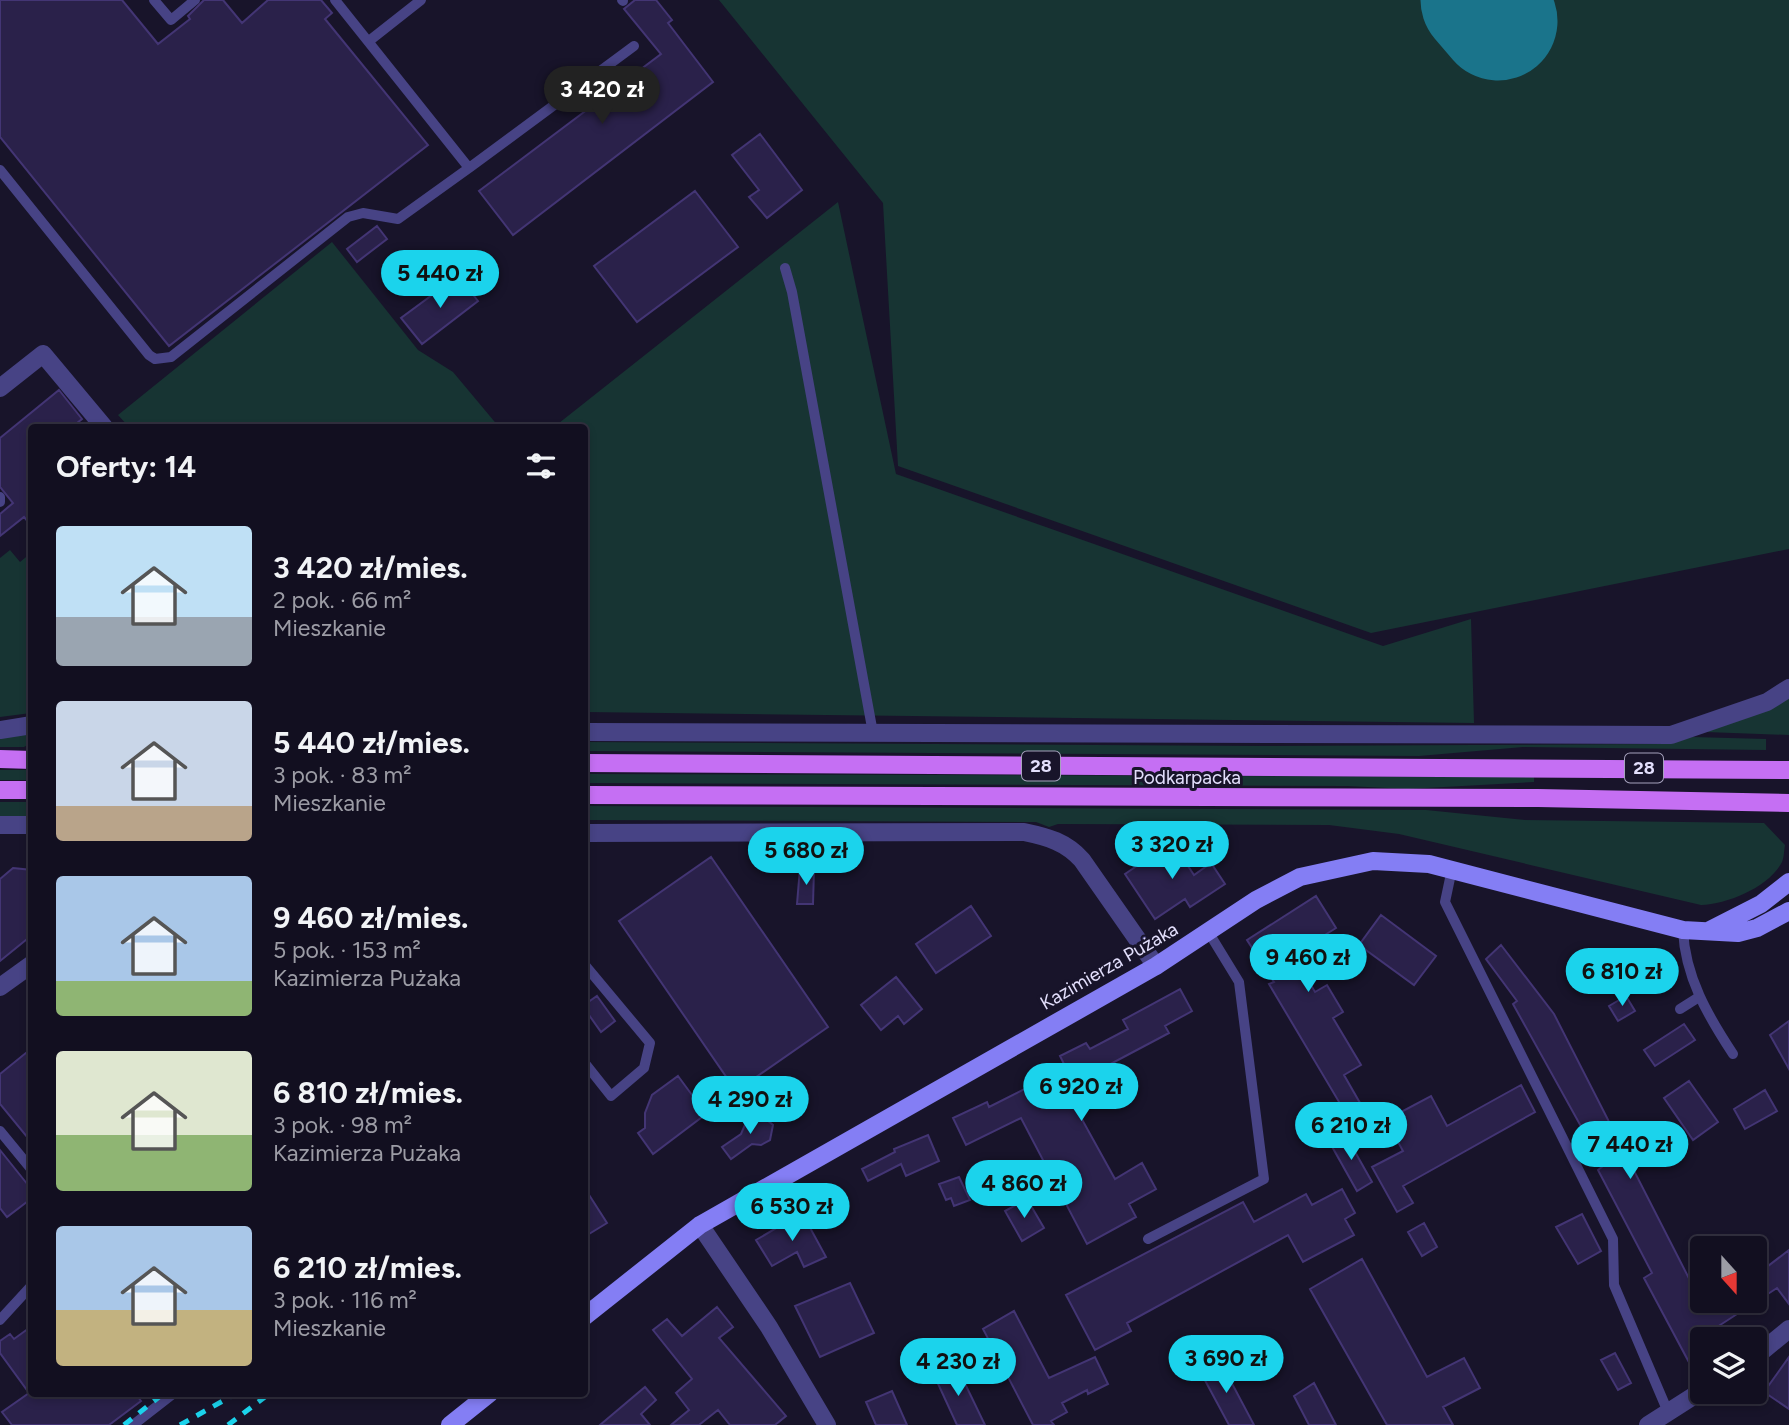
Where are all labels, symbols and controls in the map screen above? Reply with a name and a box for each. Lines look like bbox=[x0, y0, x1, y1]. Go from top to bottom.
pin: 3 420 zł bbox=[530, 66, 674, 126]
text: 3 420 zł bbox=[560, 75, 644, 103]
pin: 5 440 zł bbox=[368, 250, 512, 310]
text: 5 440 zł bbox=[397, 259, 483, 287]
icon: filters bbox=[522, 447, 560, 485]
text: Oferty: 14 bbox=[56, 448, 196, 485]
text: 3 420 zł/mies. bbox=[273, 549, 468, 586]
icon: home bbox=[112, 554, 196, 638]
text: 2 pok. · 66 m² bbox=[273, 586, 411, 614]
text: Mieszkanie bbox=[273, 614, 386, 642]
text: 5 440 zł/mies. bbox=[273, 724, 470, 761]
icon: home bbox=[112, 729, 196, 813]
road number: 28 bbox=[1022, 752, 1060, 780]
road number: 28 bbox=[1625, 754, 1663, 782]
text: 3 pok. · 83 m² bbox=[273, 761, 411, 789]
street label: Podkarpacka bbox=[1133, 766, 1241, 789]
text: Mieszkanie bbox=[273, 789, 386, 817]
pin: 3 320 zł bbox=[1100, 822, 1244, 881]
pin: 5 680 zł bbox=[734, 828, 878, 887]
text: 3 320 zł bbox=[1131, 830, 1213, 858]
text: 5 680 zł bbox=[764, 836, 848, 864]
text: 9 460 zł/mies. bbox=[273, 899, 468, 936]
icon: home bbox=[112, 904, 196, 988]
street label: Kazimierza Pużaka bbox=[1036, 917, 1182, 1015]
pin: 9 460 zł bbox=[1236, 934, 1380, 994]
text: 5 pok. · 153 m² bbox=[273, 936, 421, 964]
text: 9 460 zł bbox=[1266, 943, 1350, 971]
pin: 6 810 zł bbox=[1550, 948, 1694, 1008]
text: 6 810 zł bbox=[1582, 957, 1662, 985]
text: Kazimierza Pużaka bbox=[273, 964, 461, 992]
pin: 6 920 zł bbox=[1009, 1064, 1153, 1123]
text: 6 920 zł bbox=[1039, 1072, 1123, 1100]
text: 6 810 zł/mies. bbox=[273, 1074, 463, 1111]
pin: 4 290 zł bbox=[678, 1076, 822, 1136]
icon: home bbox=[112, 1079, 196, 1163]
text: 4 290 zł bbox=[708, 1085, 792, 1113]
pin: 6 210 zł bbox=[1279, 1102, 1423, 1162]
text: 3 pok. · 98 m² bbox=[273, 1111, 412, 1139]
text: 6 210 zł bbox=[1311, 1111, 1391, 1139]
pin: 7 440 zł bbox=[1558, 1122, 1702, 1181]
text: 7 440 zł bbox=[1587, 1130, 1673, 1158]
text: Kazimierza Pużaka bbox=[273, 1139, 461, 1167]
pin: 4 860 zł bbox=[952, 1160, 1096, 1220]
text: 4 860 zł bbox=[981, 1169, 1067, 1197]
pin: 6 530 zł bbox=[720, 1184, 864, 1243]
text: 6 530 zł bbox=[751, 1192, 833, 1220]
north arrow bbox=[1690, 1236, 1768, 1312]
map controls bbox=[1690, 1236, 1767, 1404]
text: 6 210 zł/mies. bbox=[273, 1249, 462, 1286]
icon: home bbox=[112, 1254, 196, 1338]
text: 3 pok. · 116 m² bbox=[273, 1286, 417, 1314]
text: Mieszkanie bbox=[273, 1314, 386, 1342]
button: layers bbox=[1690, 1327, 1767, 1404]
pin: 3 690 zł bbox=[1154, 1336, 1298, 1395]
pin: 4 230 zł bbox=[886, 1338, 1030, 1398]
text: 3 690 zł bbox=[1185, 1344, 1267, 1372]
text: 4 230 zł bbox=[916, 1347, 1000, 1375]

